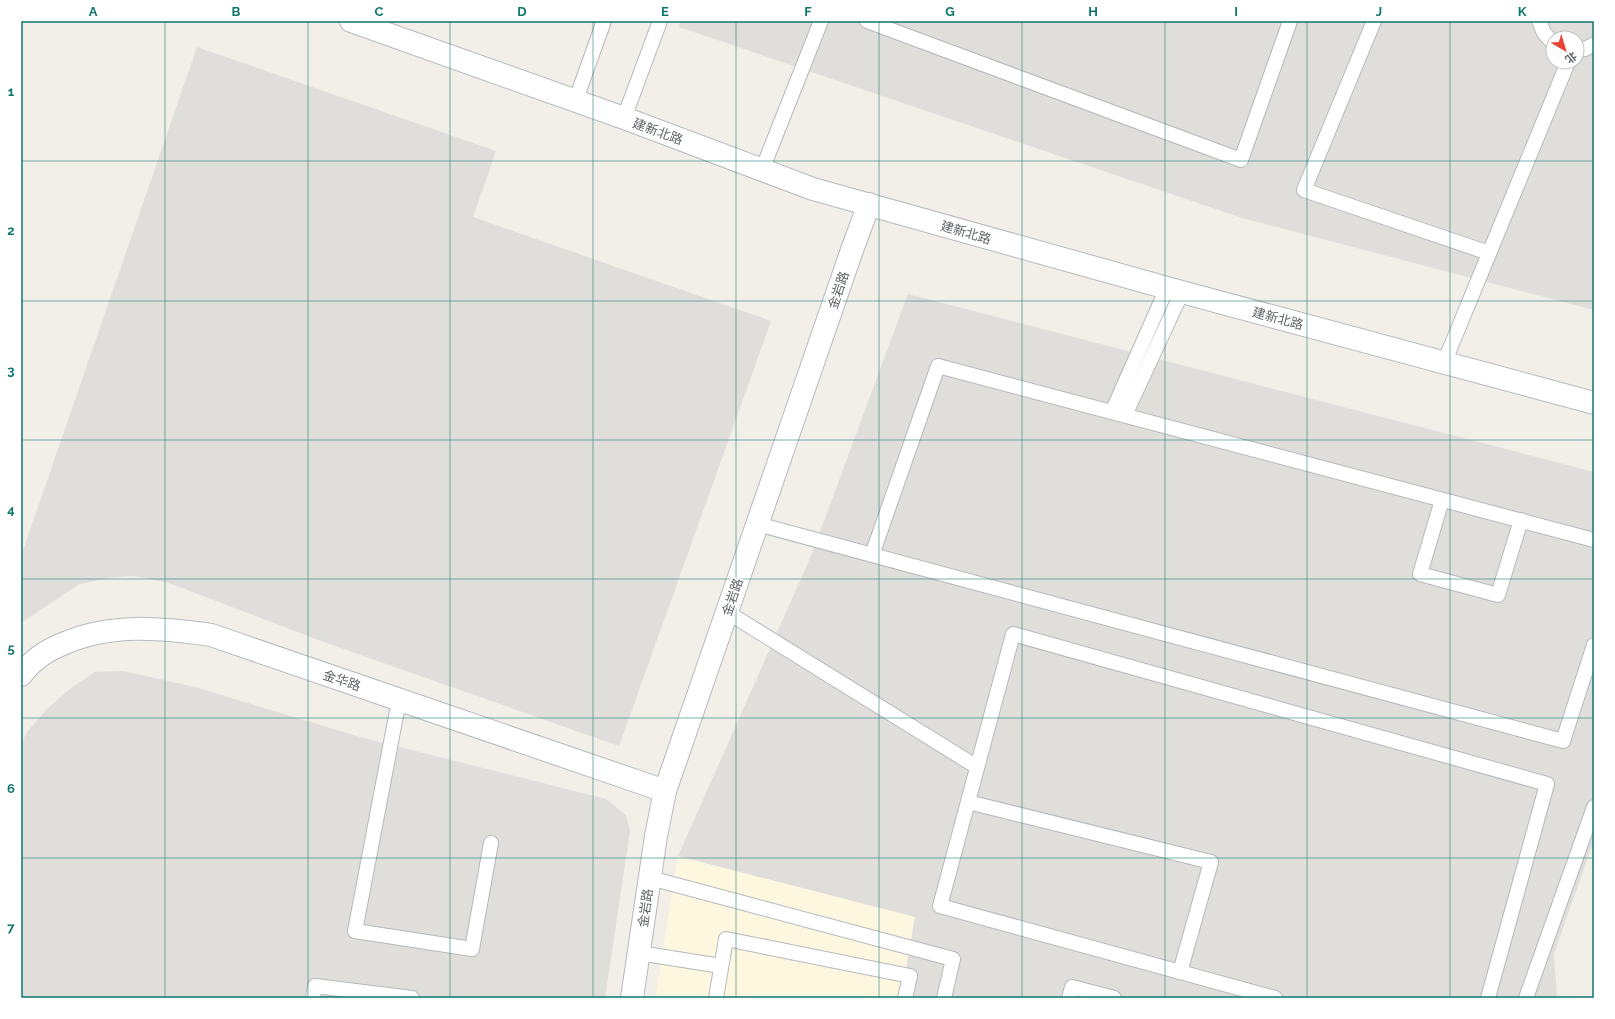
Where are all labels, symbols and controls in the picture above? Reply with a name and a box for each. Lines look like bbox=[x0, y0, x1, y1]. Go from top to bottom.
text: A bbox=[89, 4, 98, 19]
text: B bbox=[232, 4, 241, 19]
text: C bbox=[375, 4, 384, 19]
text: D bbox=[517, 4, 527, 19]
text: E bbox=[661, 4, 669, 19]
text: F bbox=[804, 4, 812, 19]
text: G bbox=[945, 4, 955, 19]
text: H bbox=[1088, 4, 1098, 19]
text: I bbox=[1234, 4, 1238, 19]
text: J bbox=[1376, 4, 1382, 19]
text: K bbox=[1518, 4, 1527, 19]
north arrow bbox=[1545, 30, 1585, 70]
text: 北 bbox=[1563, 49, 1579, 66]
text: 1 bbox=[8, 84, 15, 99]
street label: 建新北路 bbox=[631, 116, 685, 147]
street label: 建新北路 bbox=[939, 218, 993, 247]
text: 2 bbox=[7, 223, 15, 238]
street label: 金岩路 bbox=[825, 269, 852, 311]
street label: 建新北路 bbox=[1251, 305, 1305, 332]
text: 3 bbox=[7, 363, 15, 378]
text: 4 bbox=[7, 502, 15, 517]
street label: 金岩路 bbox=[719, 576, 746, 618]
text: 5 bbox=[7, 641, 15, 656]
street label: 金华路 bbox=[321, 667, 363, 694]
text: 6 bbox=[7, 781, 15, 796]
street label: 金岩路 bbox=[635, 888, 656, 928]
text: 7 bbox=[7, 920, 15, 935]

